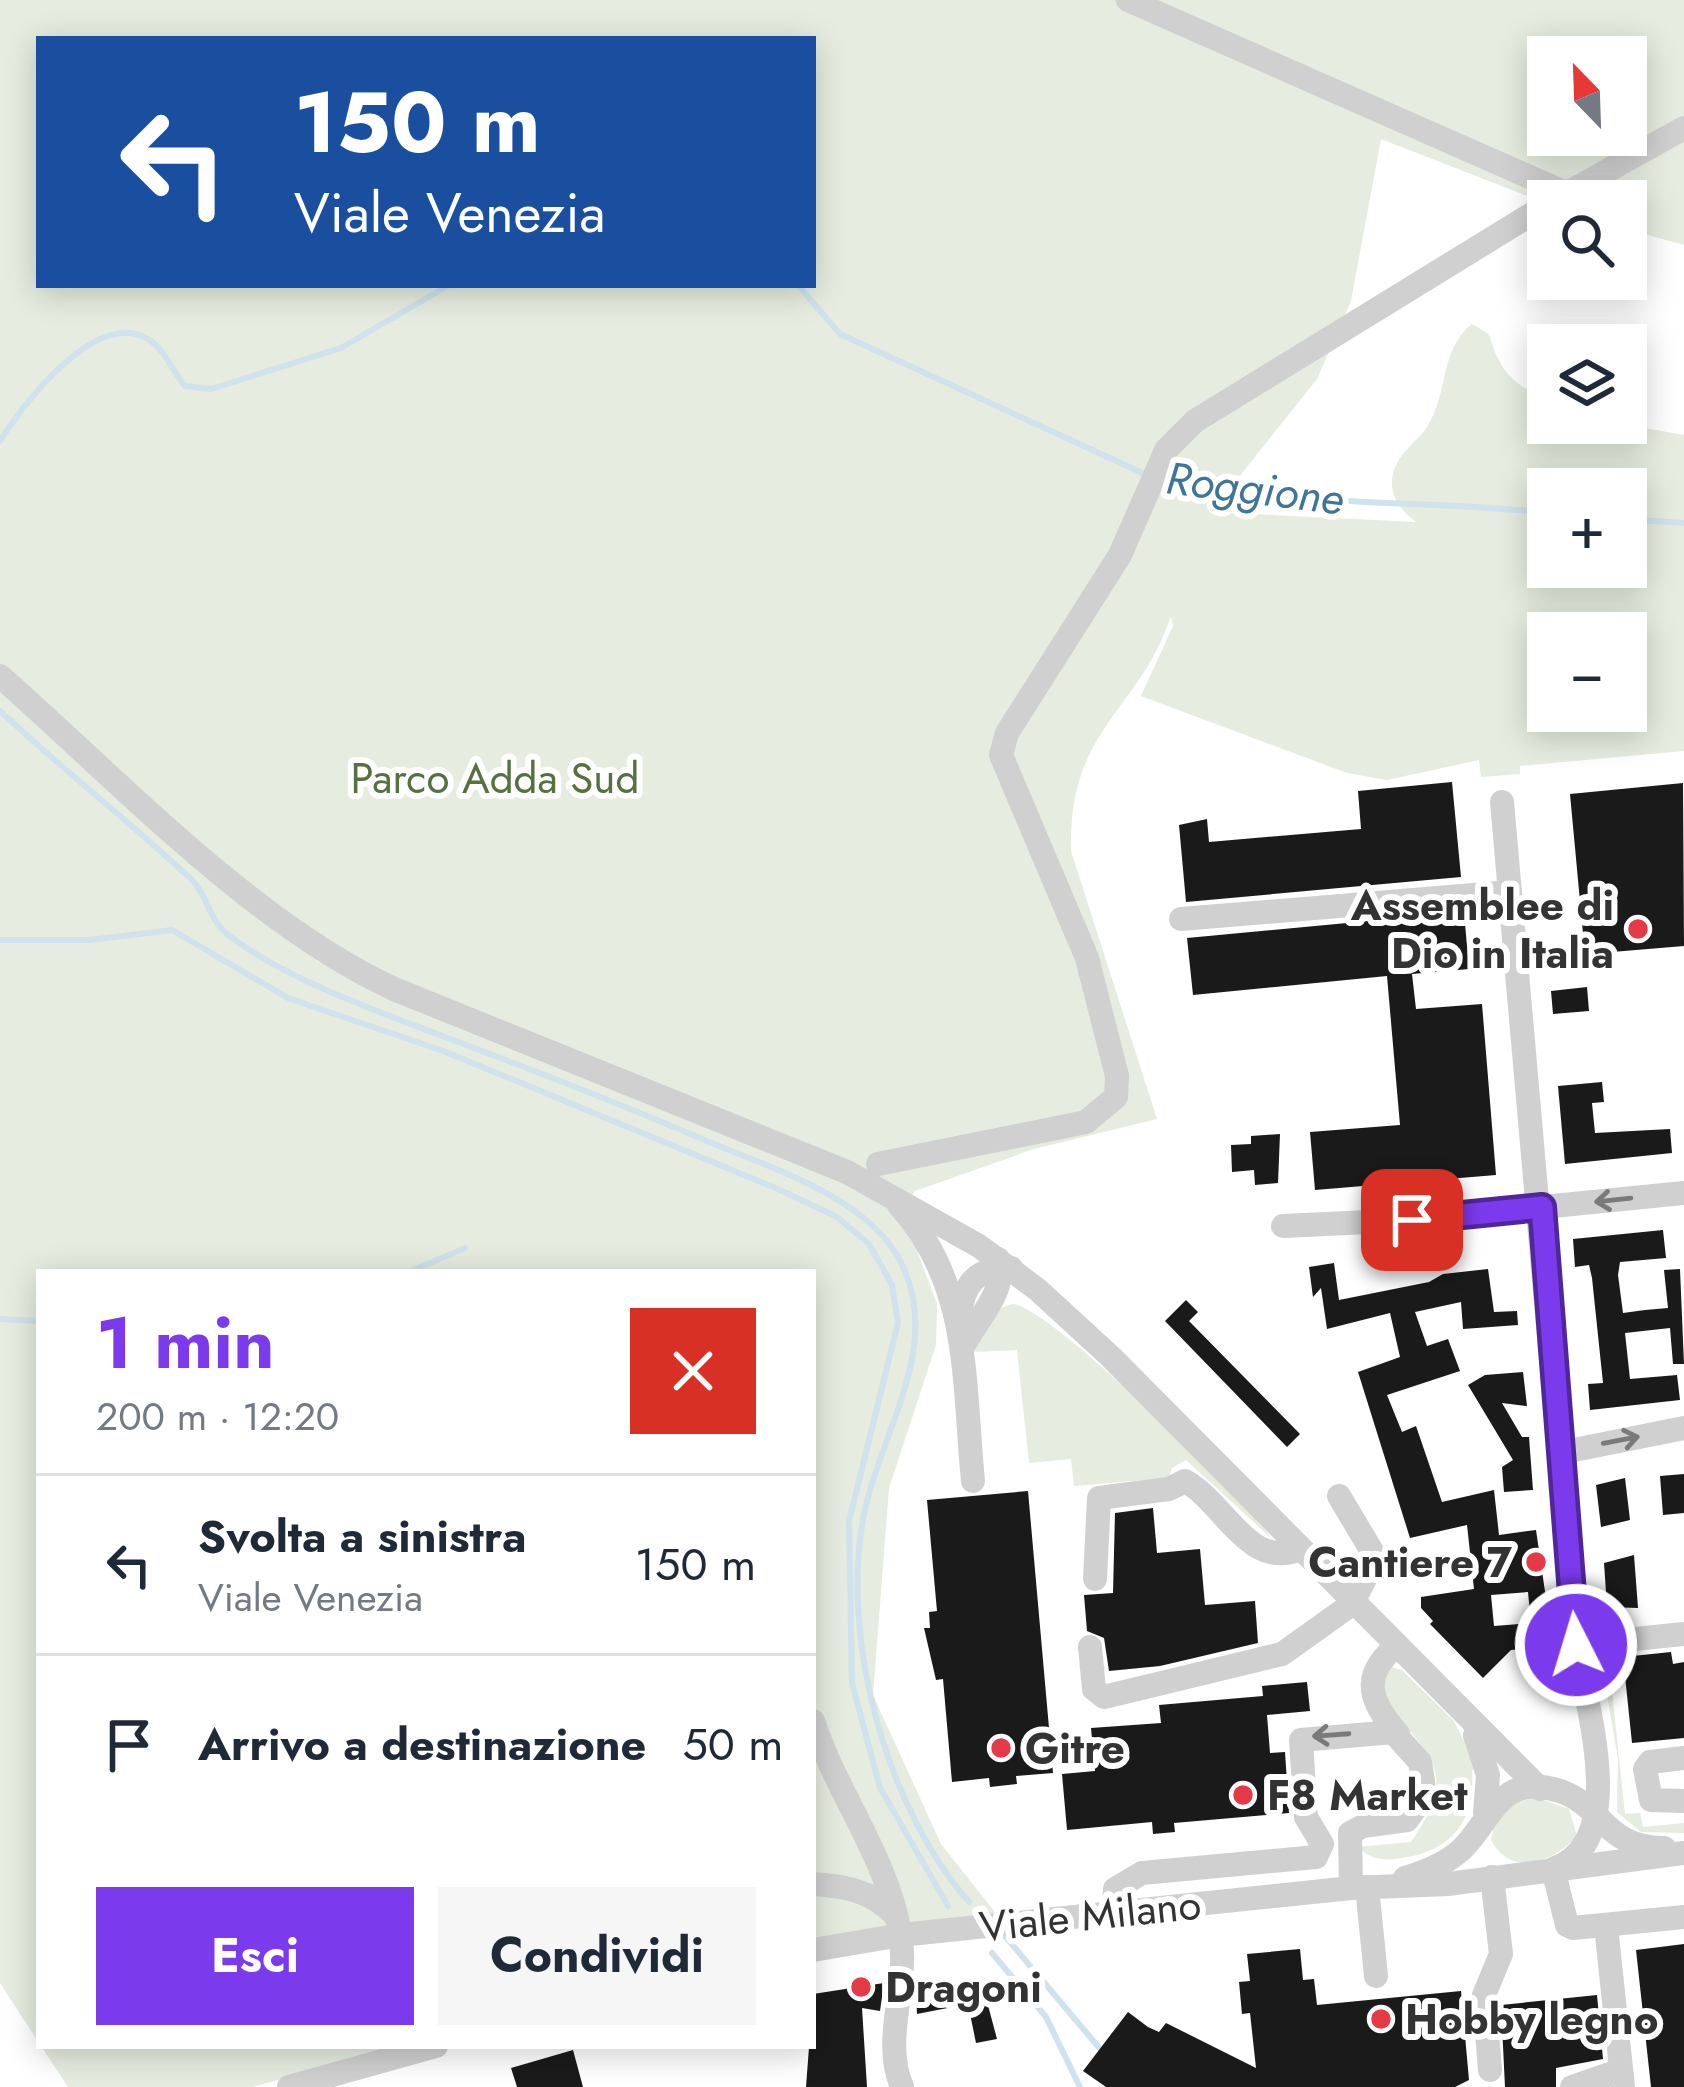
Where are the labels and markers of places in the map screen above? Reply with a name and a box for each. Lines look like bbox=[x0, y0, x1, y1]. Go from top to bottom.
place label: Assemblee di Dio in Italia bbox=[1350, 875, 1614, 984]
marker: Assemblee di Dio in Italia bbox=[1625, 916, 1651, 942]
pin bbox=[1361, 1169, 1463, 1271]
place label: Cantiere 7 bbox=[1308, 1532, 1513, 1593]
marker: Cantiere 7 bbox=[1523, 1549, 1549, 1575]
place label: Gitre bbox=[1025, 1718, 1125, 1779]
marker: Gitre bbox=[988, 1735, 1014, 1761]
place label: F8 Market bbox=[1267, 1765, 1468, 1826]
marker: F8 Market bbox=[1230, 1782, 1256, 1808]
place label: Dragoni bbox=[885, 1957, 1042, 2018]
marker: Dragoni bbox=[848, 1974, 874, 2000]
place label: Hobby legno bbox=[1405, 1989, 1658, 2050]
marker: Hobby legno bbox=[1368, 2006, 1394, 2032]

